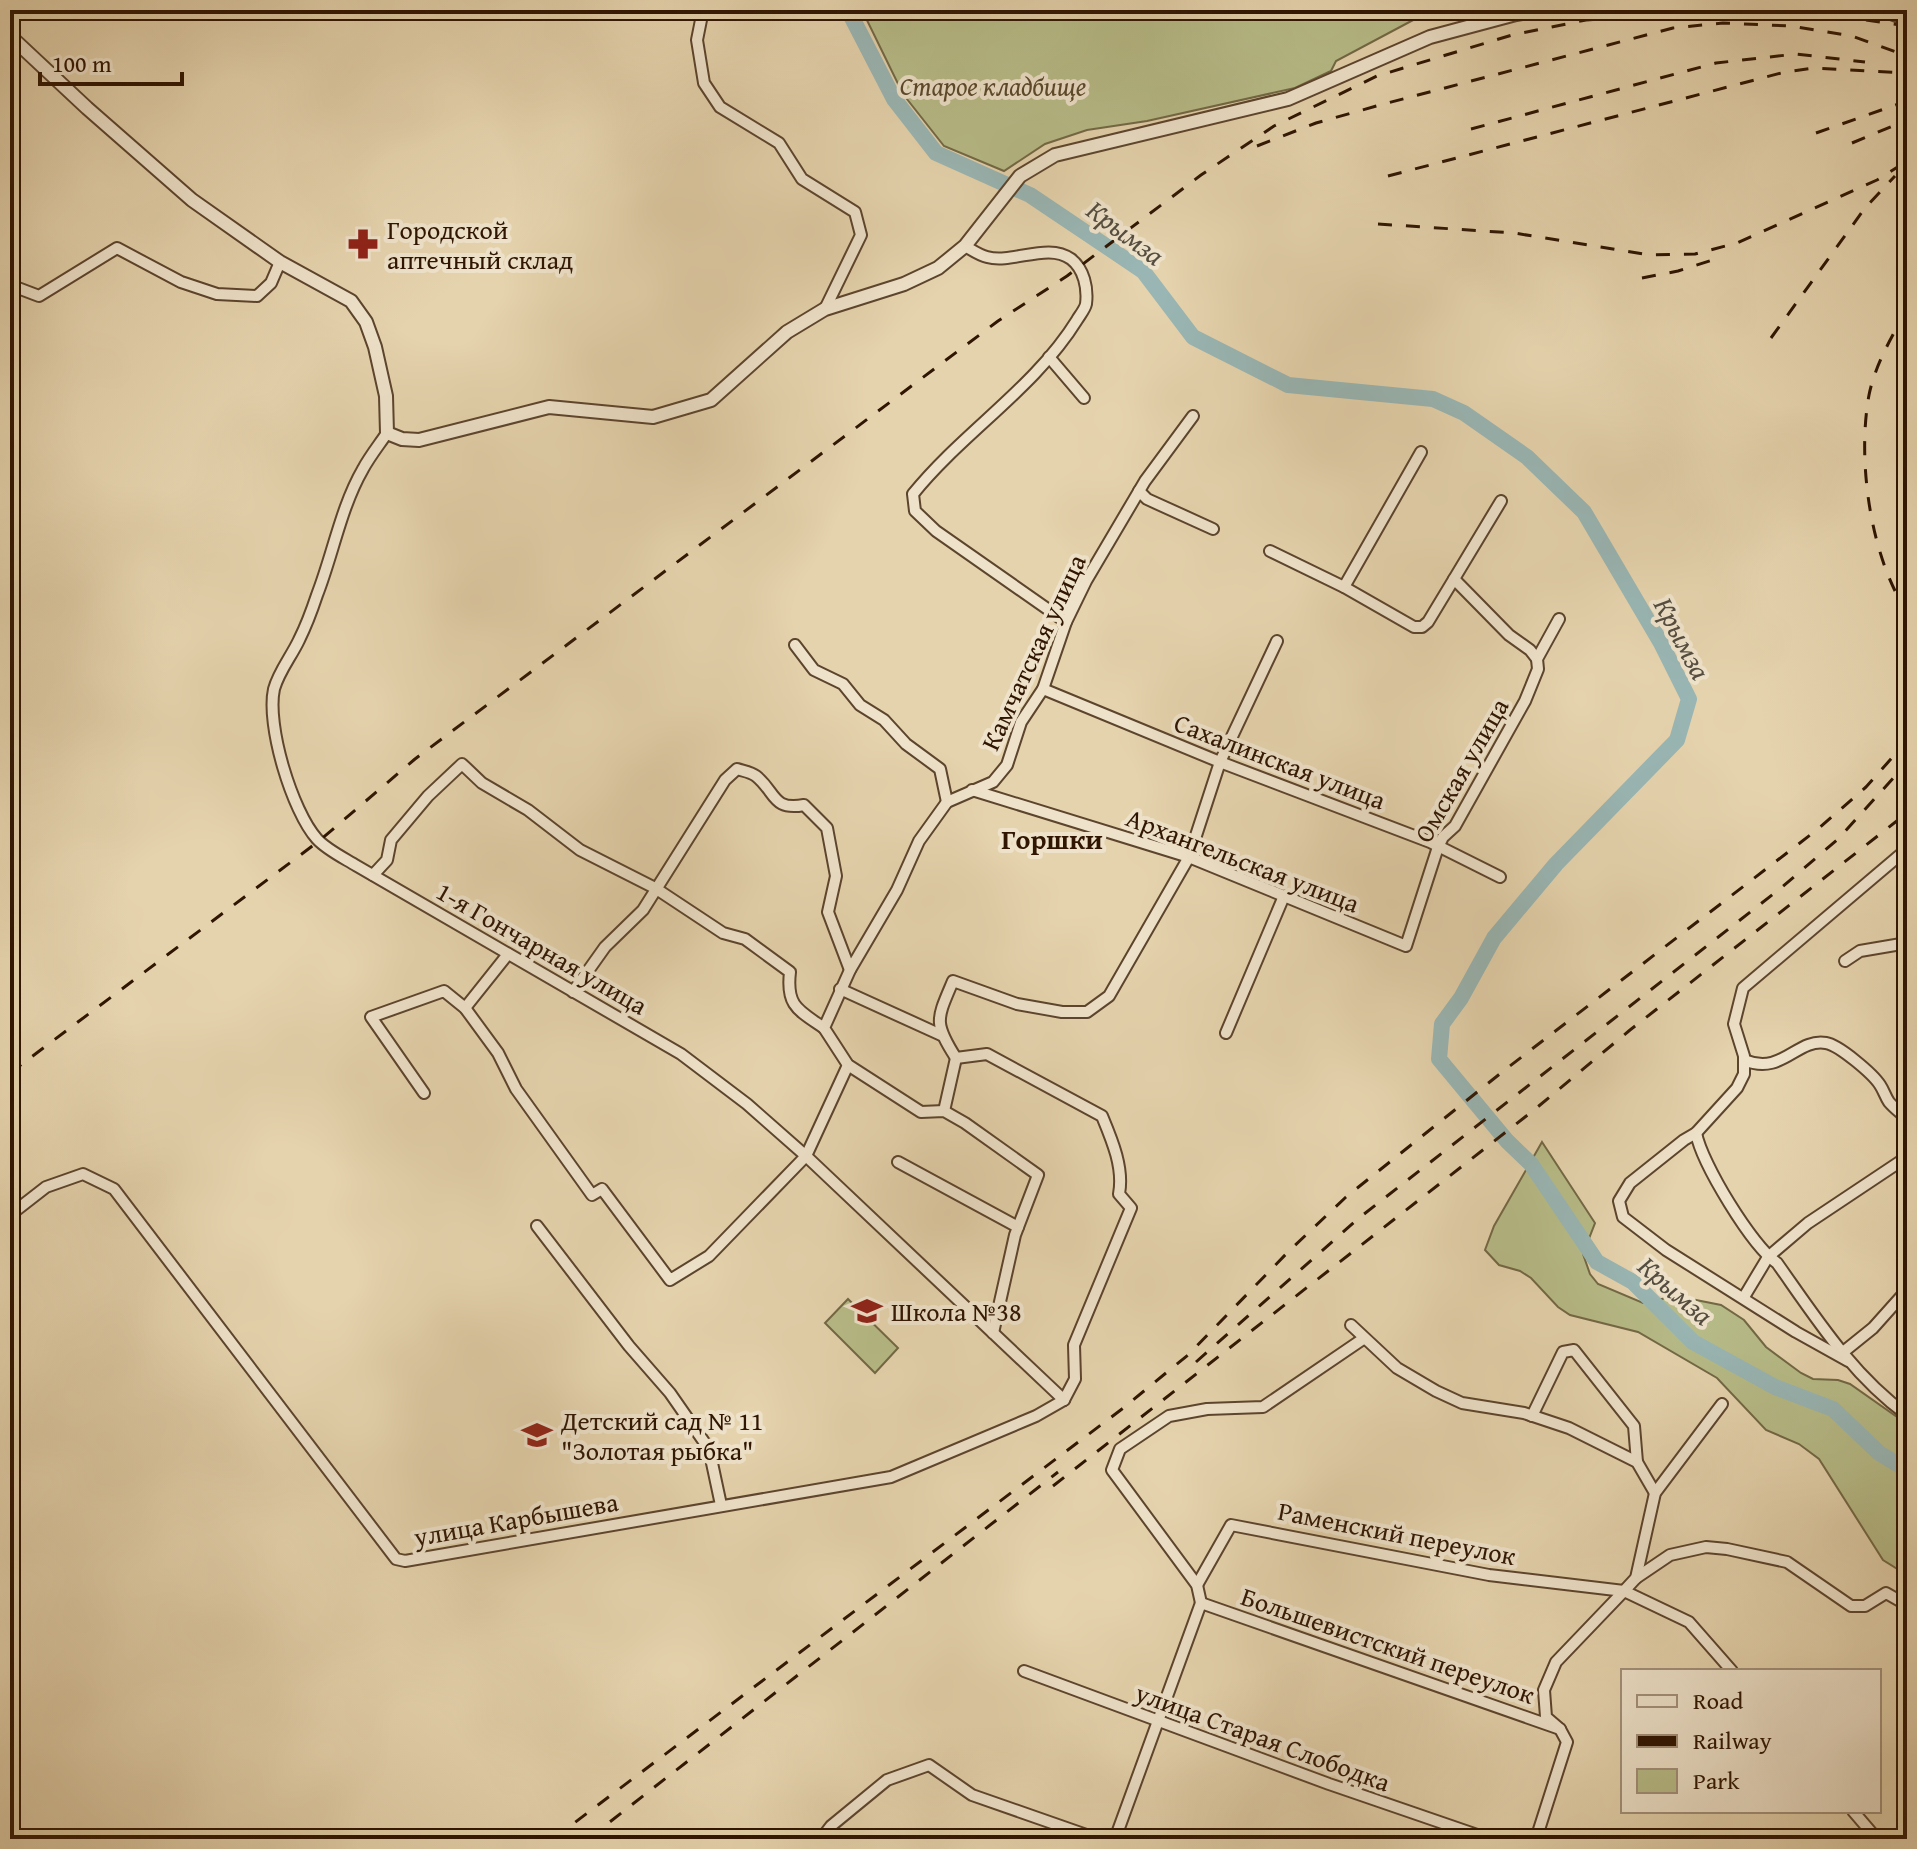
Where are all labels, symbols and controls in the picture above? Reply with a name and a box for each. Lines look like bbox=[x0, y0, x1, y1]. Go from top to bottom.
scale bar bbox=[40, 36, 182, 86]
text: 100 m bbox=[52, 46, 112, 81]
park label: Старое кладбище bbox=[900, 66, 1086, 105]
water label: Крымза bbox=[1079, 189, 1174, 275]
place label: Городской аптечный склад bbox=[387, 210, 573, 279]
pharmacy icon: Городской аптечный склад bbox=[346, 227, 380, 261]
street label: Камчатская улица bbox=[970, 547, 1096, 756]
water label: Крымза bbox=[1644, 590, 1722, 687]
street label: Омская улица bbox=[1404, 690, 1518, 849]
street label: Сахалинская улица bbox=[1169, 703, 1392, 819]
street label: Архангельская улица bbox=[1121, 798, 1366, 923]
district label: Горшки bbox=[1001, 818, 1103, 859]
street label: 1-я Гончарная улица bbox=[429, 872, 655, 1025]
water label: Крымза bbox=[1629, 1246, 1723, 1334]
place label: Школа №38 bbox=[891, 1292, 1022, 1331]
school or university icon: Школа №38 bbox=[850, 1294, 884, 1328]
place label: Детский сад № 11 "Золотая рыбка" bbox=[560, 1401, 763, 1470]
school or university icon: Детский сад № 11 "Золотая рыбка" bbox=[520, 1418, 554, 1452]
street label: улица Карбышева bbox=[410, 1482, 622, 1556]
street label: Раменский переулок bbox=[1275, 1491, 1520, 1575]
street label: Большевистский переулок bbox=[1236, 1576, 1540, 1714]
legend bbox=[1621, 1669, 1881, 1813]
street label: улица Старая Слободка bbox=[1129, 1672, 1396, 1801]
text: Road bbox=[1693, 1683, 1743, 1718]
text: Railway bbox=[1693, 1723, 1772, 1758]
text: Park bbox=[1693, 1763, 1740, 1798]

